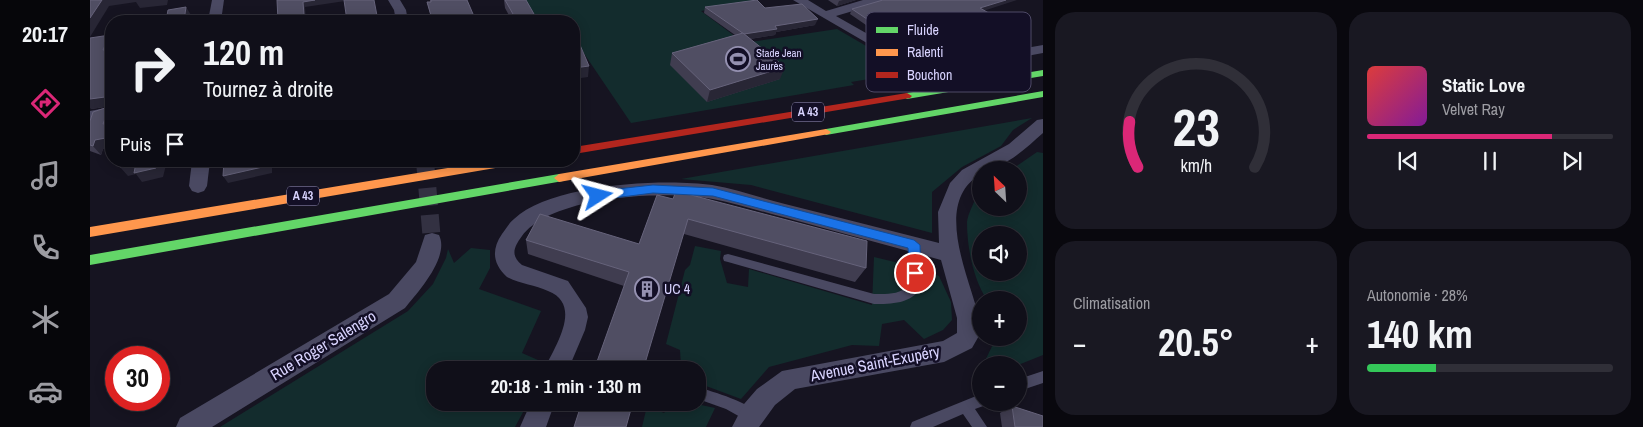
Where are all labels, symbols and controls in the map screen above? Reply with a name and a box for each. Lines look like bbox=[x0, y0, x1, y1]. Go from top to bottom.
legend bbox=[866, 12, 1031, 92]
text: 20:17 bbox=[22, 19, 68, 49]
text: Fluide bbox=[907, 21, 939, 39]
text: 120 m bbox=[203, 29, 284, 76]
icon: right bbox=[120, 35, 185, 100]
text: Ralenti bbox=[907, 43, 943, 61]
sports icon: Stade Jean Jaurès bbox=[725, 46, 751, 72]
place label: Stade Jean Jaurès bbox=[756, 46, 802, 73]
text: Bouchon bbox=[907, 66, 952, 84]
text: Static Love bbox=[1442, 72, 1525, 98]
text: Tournez à droite bbox=[203, 74, 333, 104]
icon: directions bbox=[28, 86, 63, 121]
text: 23 bbox=[1172, 92, 1220, 162]
text: Velvet Ray bbox=[1442, 98, 1505, 120]
road number: A 43 bbox=[792, 102, 824, 121]
icon: arrive bbox=[161, 130, 189, 158]
text: Puis bbox=[120, 131, 151, 157]
icon: previous bbox=[1394, 147, 1422, 175]
icon: pause bbox=[1476, 147, 1504, 175]
icon: next bbox=[1558, 147, 1586, 175]
text: km/h bbox=[1180, 154, 1212, 178]
icon: music bbox=[28, 158, 63, 193]
north arrow bbox=[972, 161, 1028, 216]
map controls bbox=[972, 161, 1027, 411]
position arrow bbox=[571, 169, 623, 221]
road number: A 43 bbox=[287, 187, 319, 206]
button: sound bbox=[972, 226, 1027, 281]
icon: phone bbox=[28, 230, 63, 265]
pin bbox=[894, 252, 936, 294]
icon: arrive bbox=[901, 259, 929, 287]
building icon: UC 4 bbox=[634, 276, 660, 302]
place label: UC 4 bbox=[664, 280, 691, 298]
text: Autonomie · 28% bbox=[1367, 284, 1468, 306]
button: + bbox=[972, 291, 1027, 346]
text: Climatisation bbox=[1073, 292, 1150, 314]
icon: climate bbox=[28, 302, 63, 337]
street label: Rue Roger Salengro bbox=[266, 305, 380, 385]
text: 140 km bbox=[1367, 309, 1473, 360]
text: 20.5° bbox=[1158, 317, 1234, 368]
text: − bbox=[1073, 324, 1086, 362]
text: + bbox=[1306, 324, 1319, 362]
street label: Avenue Saint-Exupéry bbox=[808, 340, 942, 386]
speed limit sign: 30 bbox=[105, 346, 170, 411]
button: − bbox=[972, 356, 1027, 411]
text: 20:18 · 1 min · 130 m bbox=[491, 373, 641, 399]
icon: car bbox=[28, 374, 63, 409]

